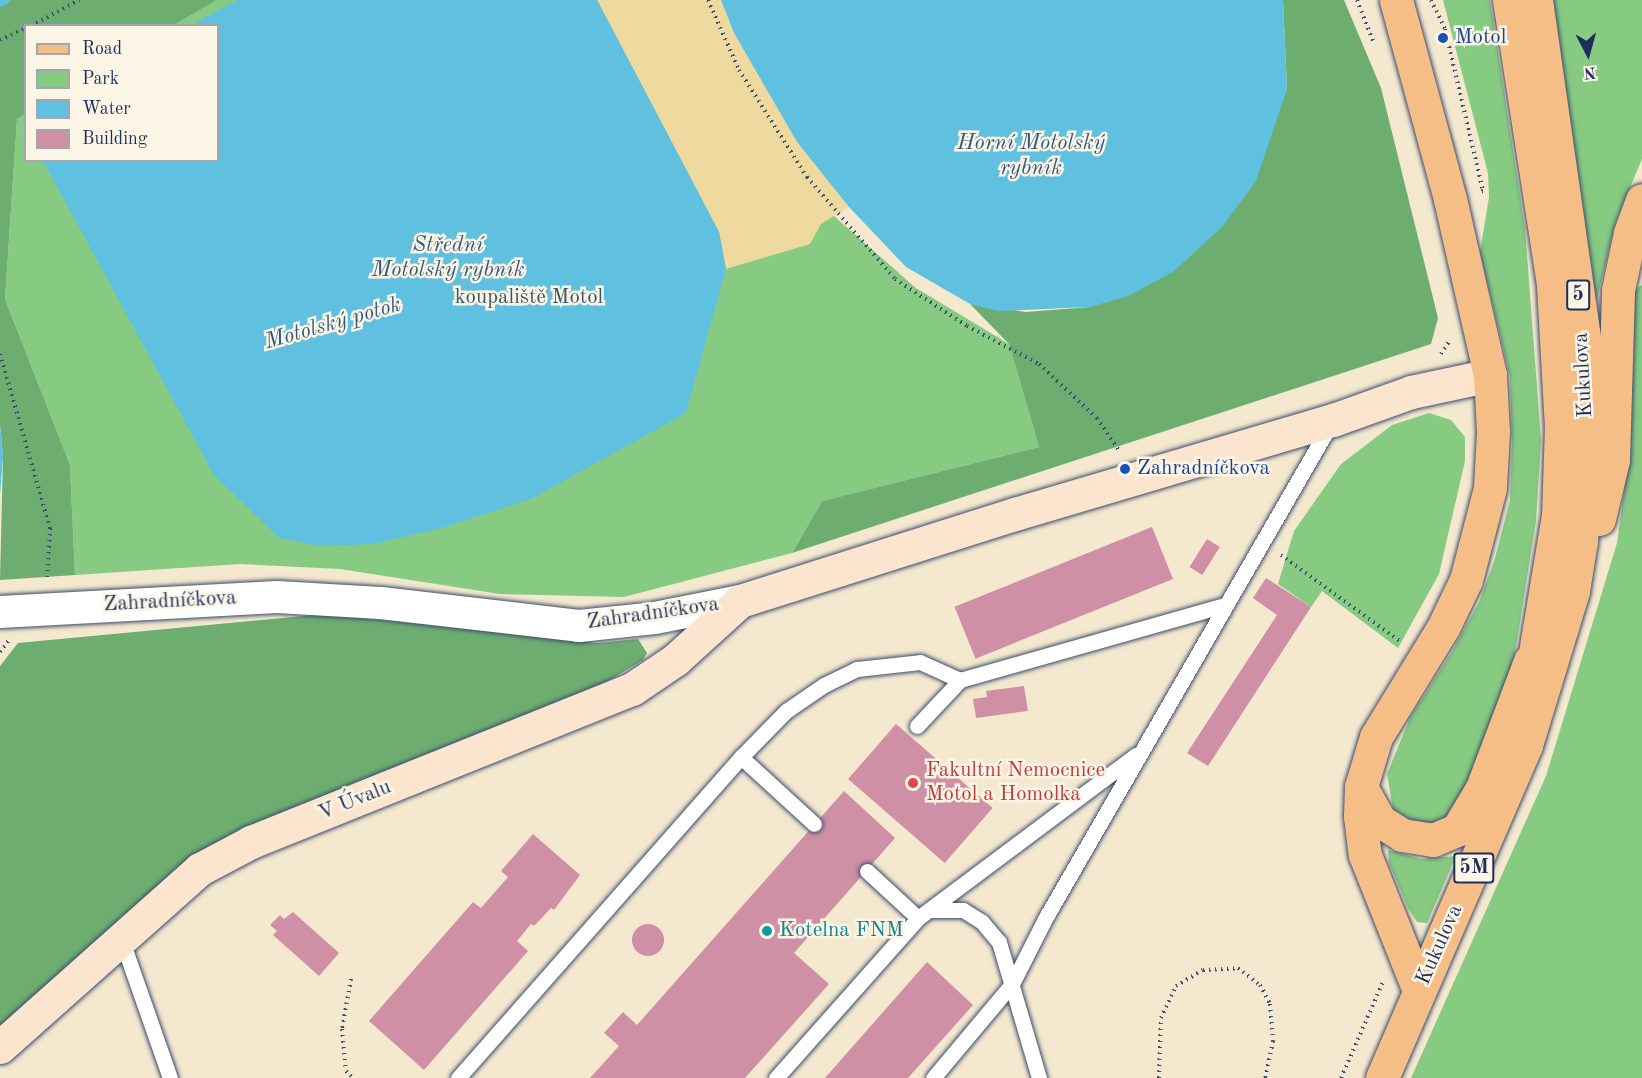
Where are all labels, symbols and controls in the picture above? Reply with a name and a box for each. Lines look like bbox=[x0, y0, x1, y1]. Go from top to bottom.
legend bbox=[24, 24, 219, 162]
north arrow bbox=[1558, 24, 1618, 84]
place label: Motol bbox=[1455, 25, 1506, 51]
marker: Motol bbox=[1436, 31, 1450, 45]
text: Road bbox=[82, 40, 122, 58]
text: N bbox=[1583, 63, 1597, 80]
text: Park bbox=[82, 70, 119, 88]
text: Water bbox=[82, 100, 131, 118]
text: Building bbox=[82, 130, 147, 148]
water label: Horní Motolský rybník bbox=[957, 130, 1105, 182]
water label: Střední Motolský rybník bbox=[372, 232, 524, 284]
road number: 5 bbox=[1566, 278, 1590, 312]
park label: koupaliště Motol bbox=[455, 285, 603, 311]
water label: Motolský potok bbox=[262, 292, 404, 356]
street label: Kukulova bbox=[1569, 332, 1599, 418]
place label: Zahradníčkova bbox=[1137, 456, 1270, 482]
marker: Zahradníčkova bbox=[1118, 462, 1132, 476]
street label: Zahradníčkova bbox=[103, 586, 237, 618]
street label: Zahradníčkova bbox=[585, 592, 721, 636]
place label: Fakultní Nemocnice Motol a Homolka bbox=[926, 758, 1105, 808]
marker: Fakultní Nemocnice Motol a Homolka bbox=[904, 774, 922, 792]
street label: V Úvalu bbox=[315, 775, 395, 827]
road number: 5M bbox=[1453, 851, 1495, 885]
street label: Kukulova bbox=[1411, 901, 1469, 989]
place label: Kotelna FNM bbox=[779, 918, 904, 944]
marker: Kotelna FNM bbox=[760, 924, 774, 938]

